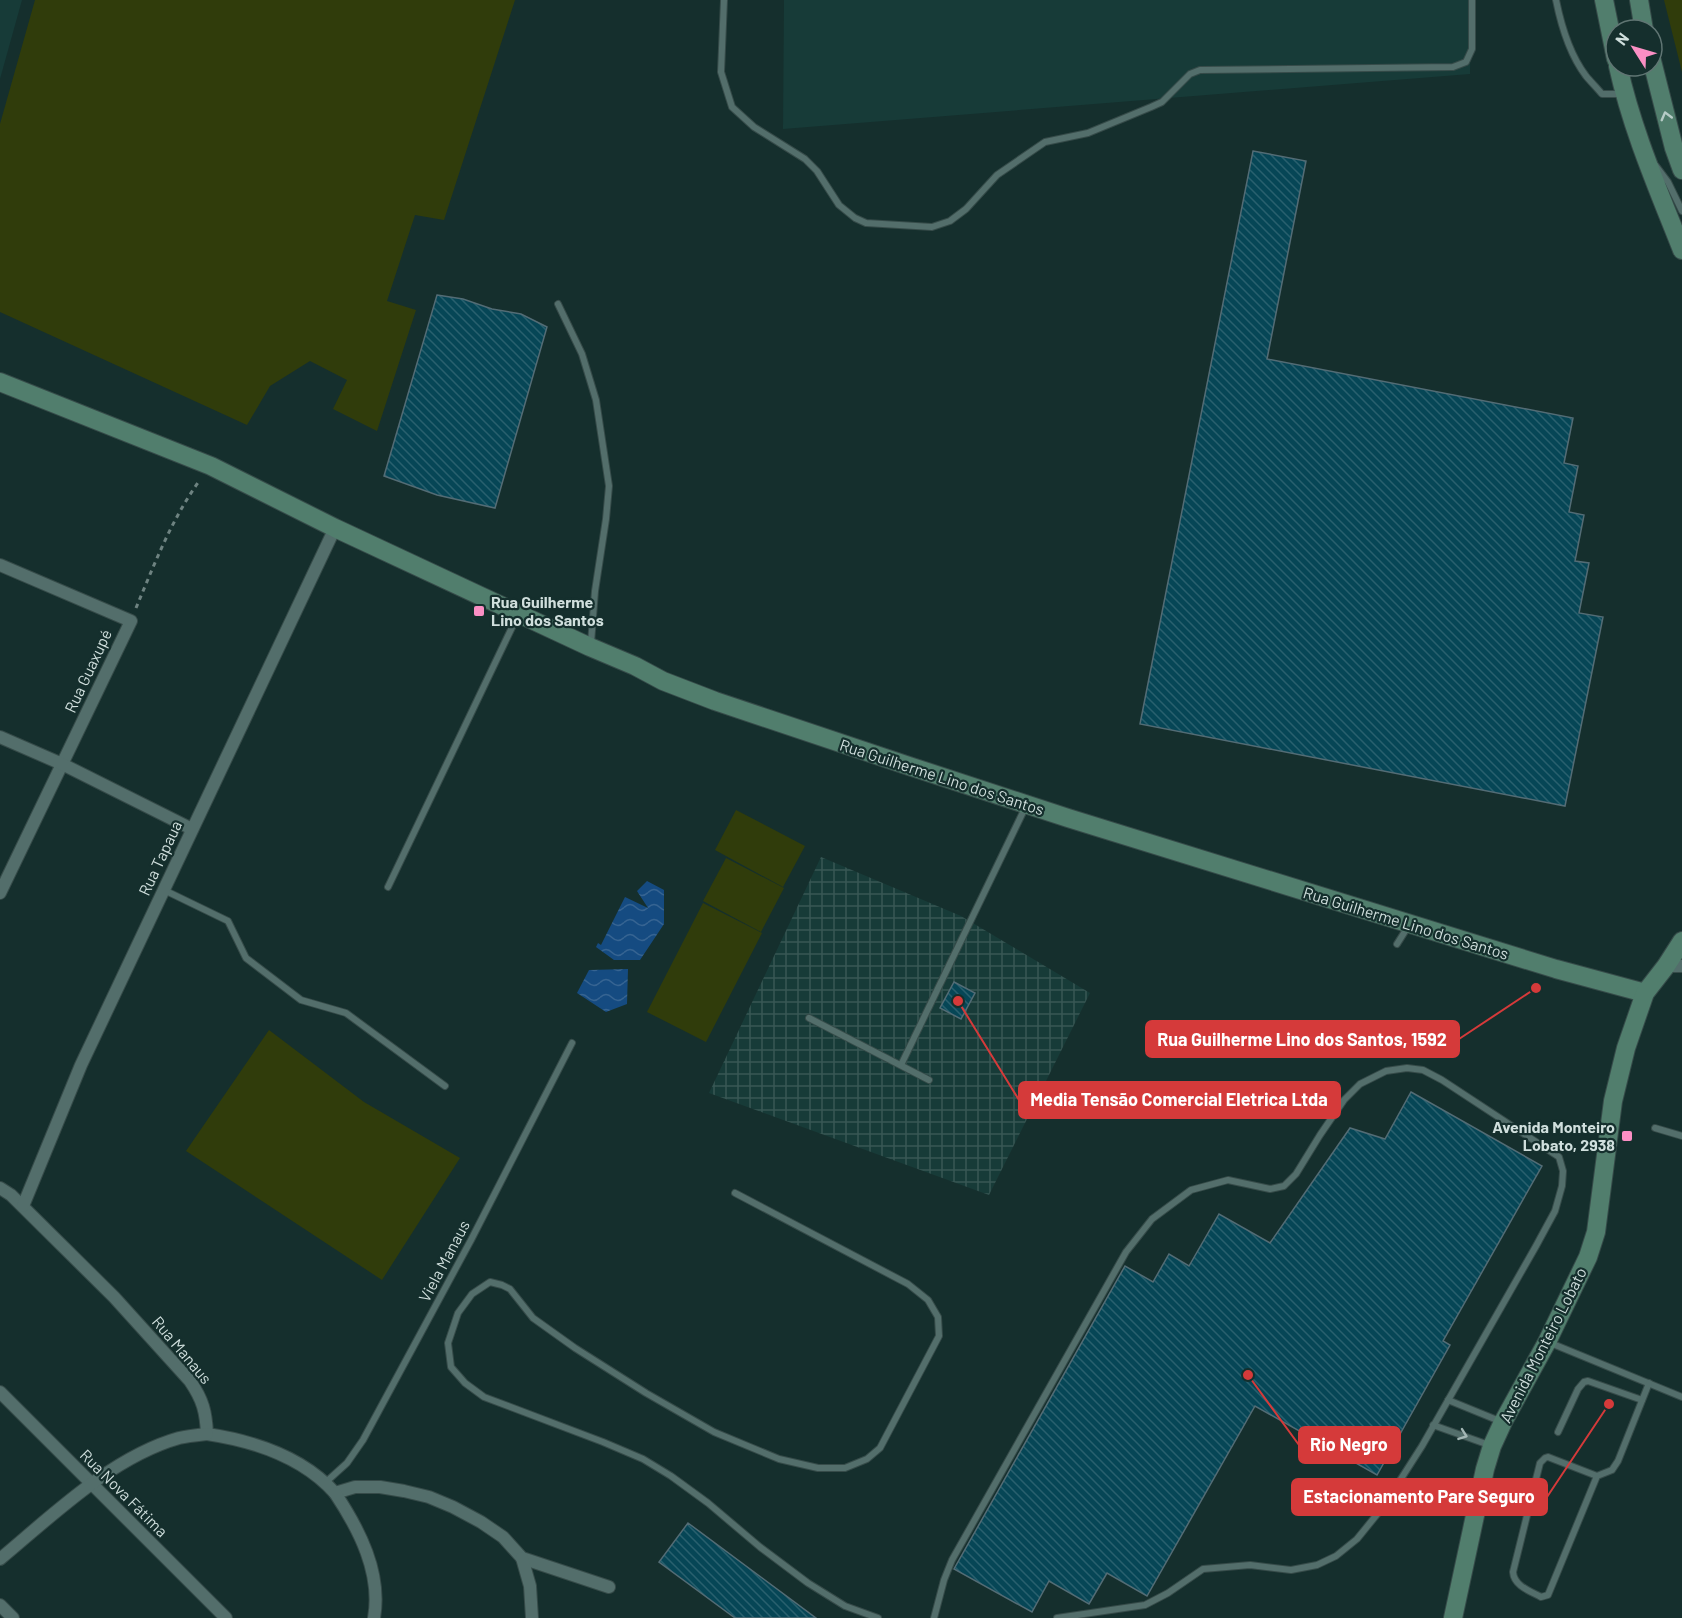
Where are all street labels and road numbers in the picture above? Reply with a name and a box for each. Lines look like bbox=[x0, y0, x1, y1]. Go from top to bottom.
street label: Rua Guaxupé bbox=[60, 626, 115, 715]
street label: Rua Guilherme Lino dos Santos bbox=[838, 734, 1047, 819]
street label: Rua Tapaua bbox=[134, 817, 185, 898]
street label: Rua Guilherme Lino dos Santos bbox=[1301, 882, 1511, 963]
street label: Viela Manaus bbox=[414, 1217, 473, 1305]
street label: Avenida Monteiro Lobato bbox=[1495, 1264, 1590, 1426]
street label: Rua Manaus bbox=[149, 1312, 216, 1387]
street label: Rua Nova Fátima bbox=[77, 1445, 172, 1540]

